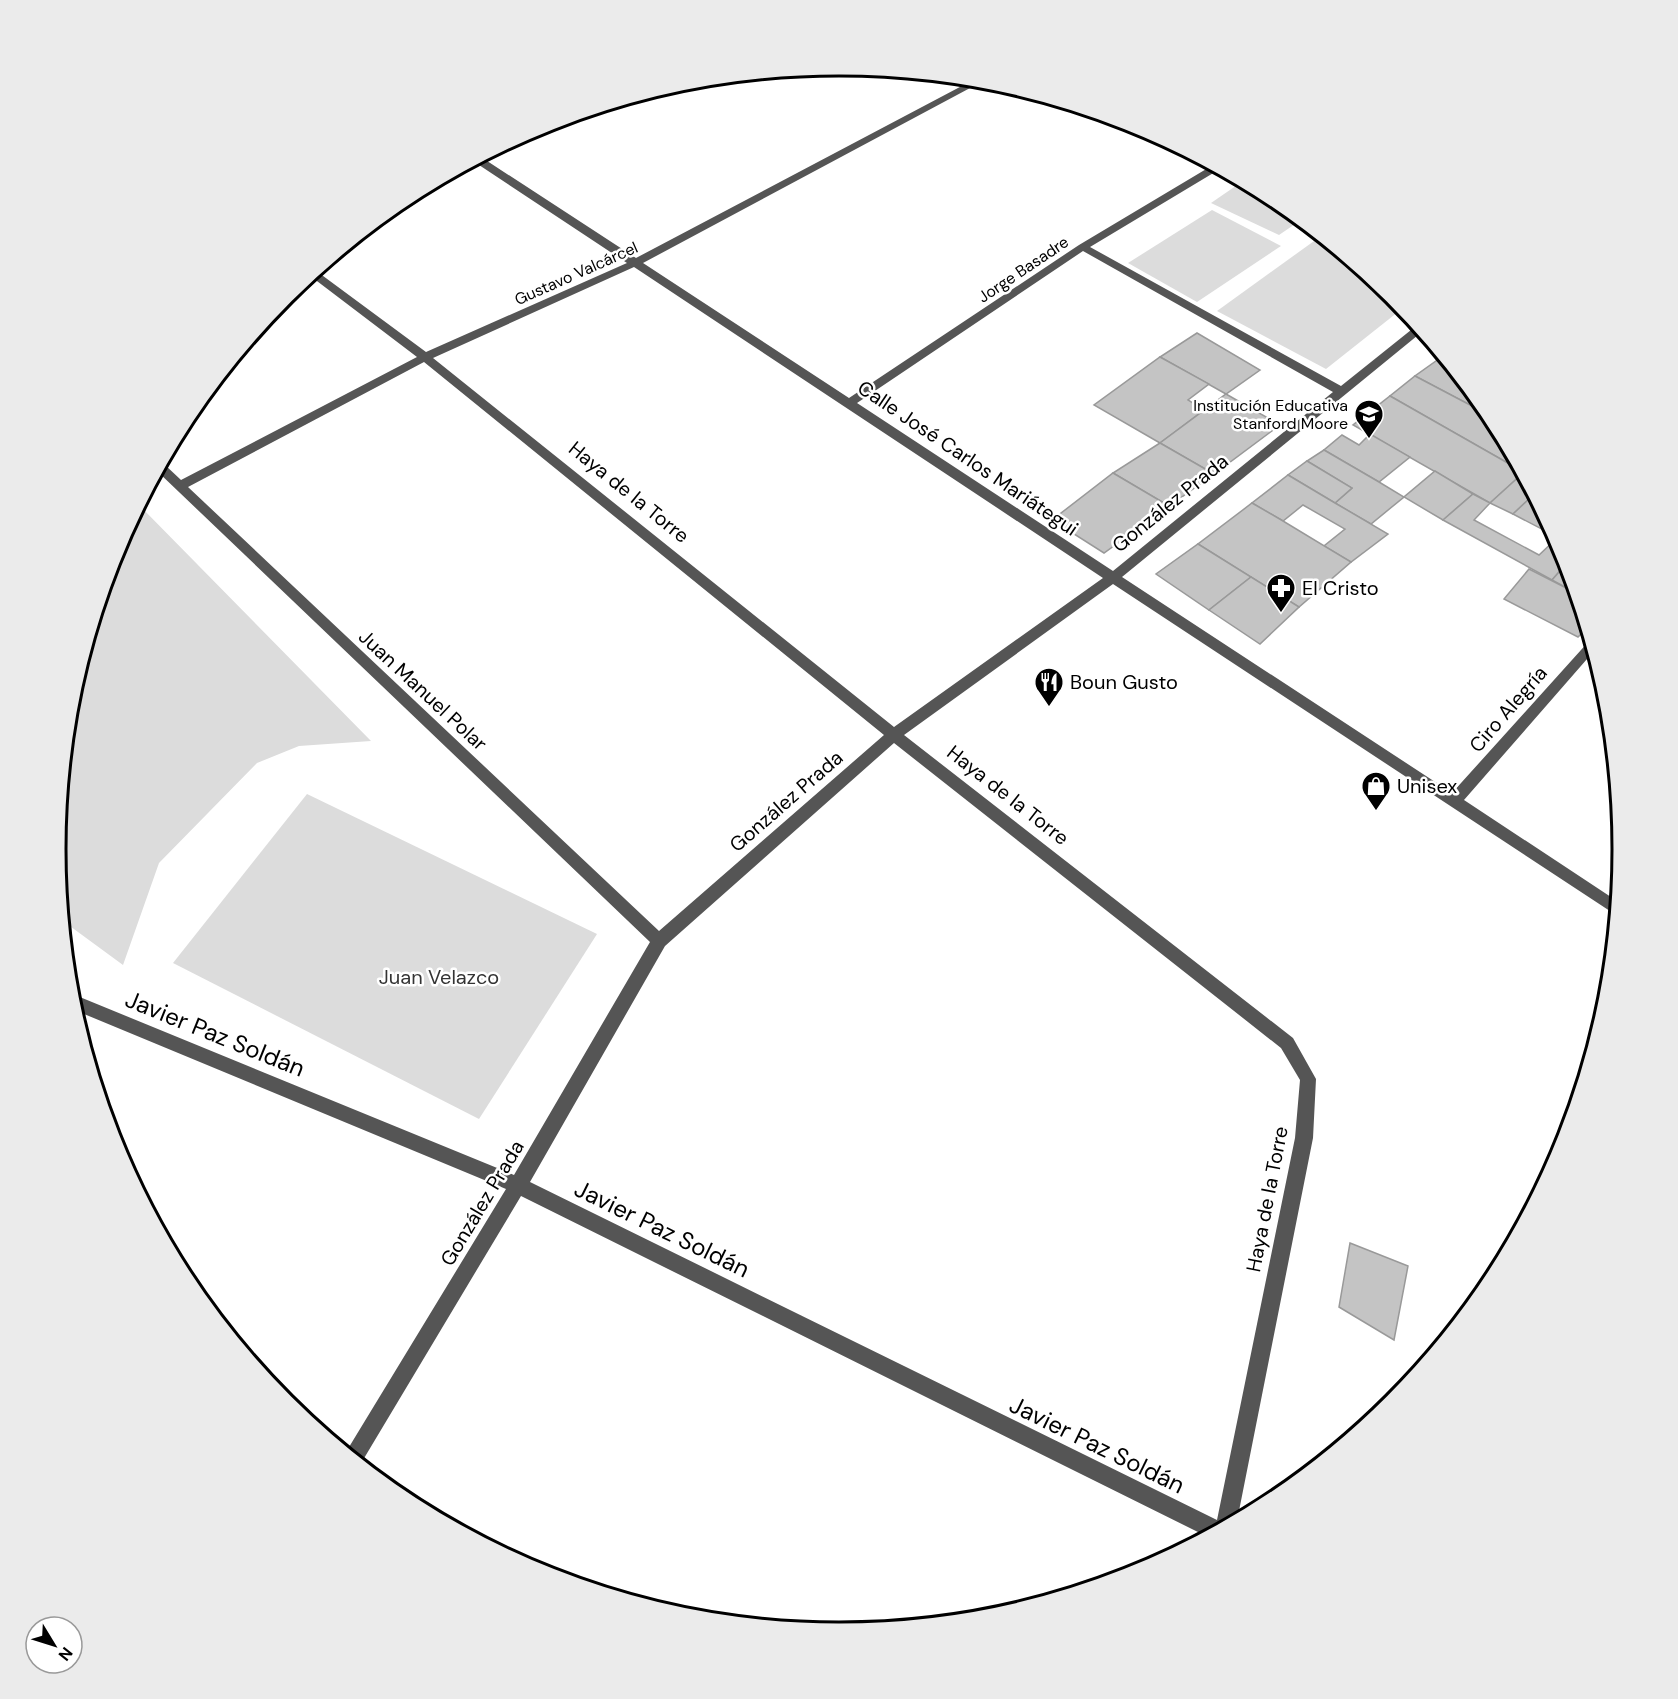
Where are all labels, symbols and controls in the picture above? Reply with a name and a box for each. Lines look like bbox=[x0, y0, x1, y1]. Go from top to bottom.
street label: Jorge Basadre bbox=[974, 231, 1073, 307]
street label: Gustavo Valcárcel bbox=[511, 237, 641, 310]
street label: Calle José Carlos Mariátegui bbox=[853, 374, 1083, 542]
place label: Institución Educativa Stanford Moore bbox=[1193, 395, 1348, 434]
school or university icon: Institución Educativa Stanford Moore bbox=[1353, 398, 1385, 440]
street label: Haya de la Torre bbox=[563, 435, 695, 549]
street label: González Prada bbox=[1107, 448, 1233, 558]
pharmacy icon: El Cristo bbox=[1265, 572, 1297, 614]
place label: El Cristo bbox=[1302, 575, 1379, 601]
street label: Juan Manuel Polar bbox=[353, 624, 493, 756]
street label: Ciro Alegría bbox=[1463, 660, 1553, 758]
restaurant icon: Boun Gusto bbox=[1033, 666, 1065, 708]
place label: Boun Gusto bbox=[1070, 669, 1178, 695]
street label: Haya de la Torre bbox=[942, 739, 1074, 851]
street label: González Prada bbox=[724, 745, 848, 857]
shop icon: Unisex bbox=[1360, 770, 1392, 812]
place label: Unisex bbox=[1397, 773, 1457, 799]
park label: Juan Velazco bbox=[379, 964, 499, 990]
street label: Javier Paz Soldán bbox=[121, 983, 310, 1084]
street label: Haya de la Torre bbox=[1240, 1124, 1294, 1274]
street label: González Prada bbox=[434, 1135, 530, 1271]
street label: Javier Paz Soldán bbox=[570, 1173, 755, 1284]
street label: Javier Paz Soldán bbox=[1005, 1389, 1190, 1500]
north arrow bbox=[24, 1615, 84, 1675]
text: N bbox=[54, 1643, 77, 1665]

